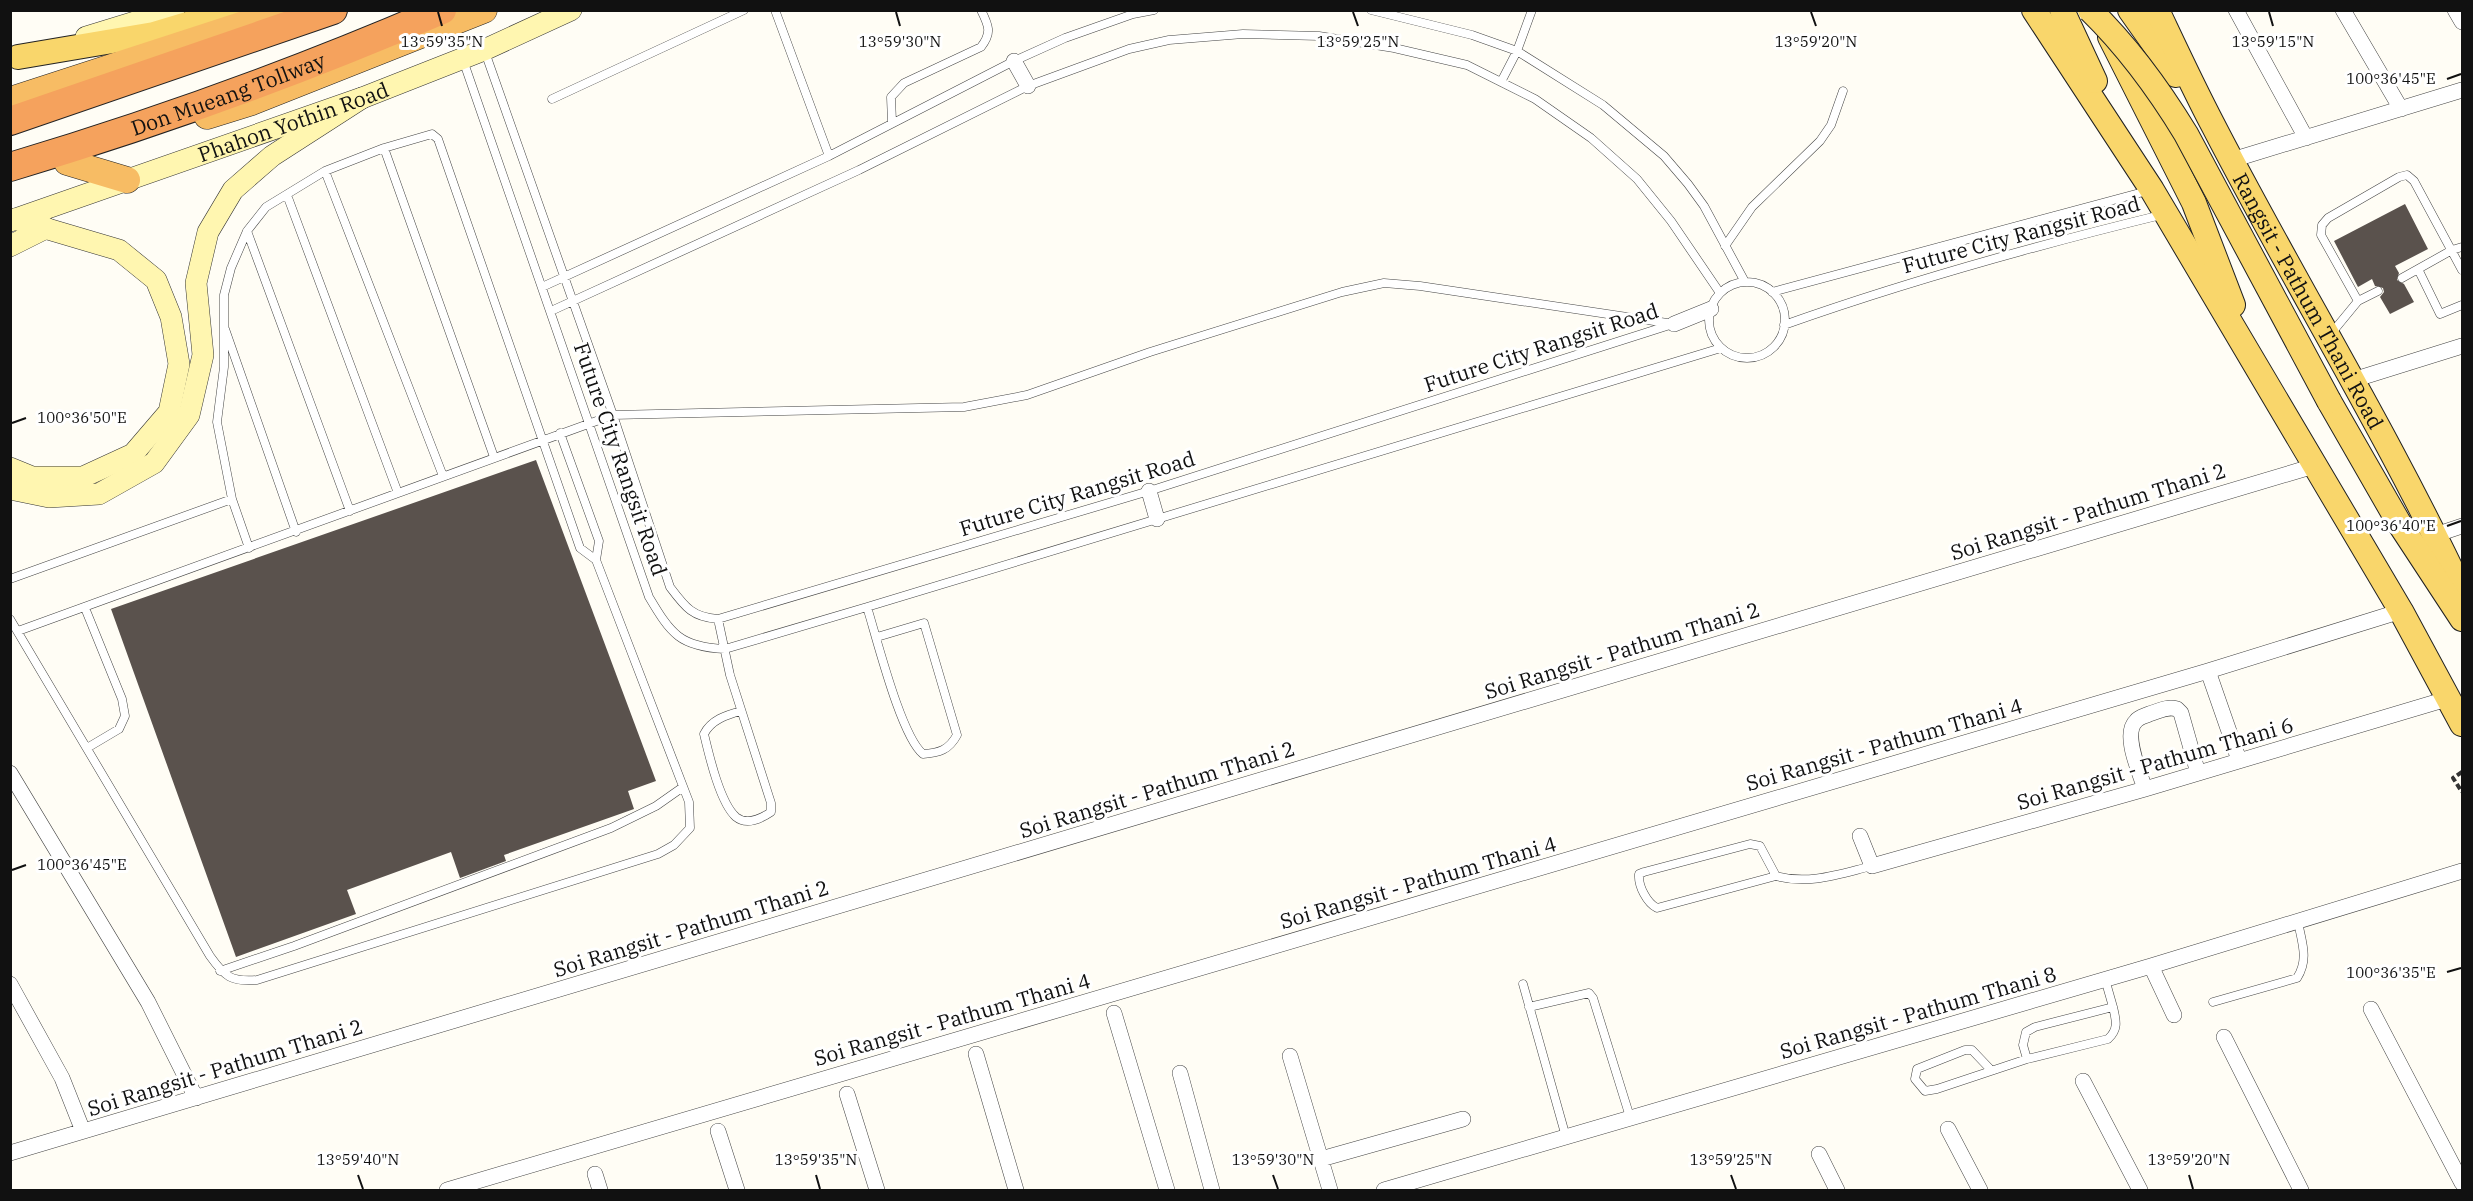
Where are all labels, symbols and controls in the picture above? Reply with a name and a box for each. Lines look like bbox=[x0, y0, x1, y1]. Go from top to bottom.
text: 13°59'35"N bbox=[401, 32, 483, 51]
text: 13°59'30"N bbox=[859, 32, 941, 51]
text: 13°59'25"N bbox=[1317, 32, 1399, 51]
text: 13°59'20"N bbox=[1775, 32, 1857, 51]
text: 13°59'15"N bbox=[2232, 32, 2314, 51]
street label: Don Mueang Tollway bbox=[127, 45, 330, 142]
text: 100°36'45"E bbox=[2346, 69, 2436, 88]
street label: Phahon Yothin Road bbox=[194, 75, 393, 168]
street label: Rangsit - Pathum Thani Road bbox=[2227, 168, 2390, 434]
street label: Future City Rangsit Road bbox=[1899, 189, 2143, 279]
street label: Future City Rangsit Road bbox=[1420, 296, 1662, 398]
street label: Future City Rangsit Road bbox=[568, 339, 674, 580]
text: 100°36'50"E bbox=[37, 408, 127, 427]
street label: Future City Rangsit Road bbox=[956, 444, 1198, 542]
street label: Soi Rangsit - Pathum Thani 2 bbox=[1947, 456, 2229, 566]
text: 100°36'40"E bbox=[2346, 516, 2436, 535]
street label: Soi Rangsit - Pathum Thani 2 bbox=[1481, 595, 1763, 705]
street label: Soi Rangsit - Pathum Thani 4 bbox=[1742, 691, 2026, 797]
street label: Soi Rangsit - Pathum Thani 6 bbox=[2013, 710, 2297, 816]
street label: Soi Rangsit - Pathum Thani 2 bbox=[1016, 734, 1298, 844]
street label: Soi Rangsit - Pathum Thani 4 bbox=[1276, 829, 1560, 935]
text: 100°36'45"E bbox=[37, 855, 127, 874]
street label: Soi Rangsit - Pathum Thani 2 bbox=[550, 873, 832, 983]
street label: Soi Rangsit - Pathum Thani 8 bbox=[1776, 959, 2060, 1065]
text: 100°36'35"E bbox=[2346, 963, 2436, 982]
street label: Soi Rangsit - Pathum Thani 4 bbox=[810, 966, 1094, 1072]
street label: Soi Rangsit - Pathum Thani 2 bbox=[84, 1012, 366, 1122]
text: 13°59'40"N bbox=[317, 1150, 399, 1169]
text: 13°59'35"N bbox=[775, 1150, 857, 1169]
text: 13°59'30"N bbox=[1232, 1150, 1314, 1169]
text: 13°59'25"N bbox=[1690, 1150, 1772, 1169]
text: 13°59'20"N bbox=[2148, 1150, 2230, 1169]

